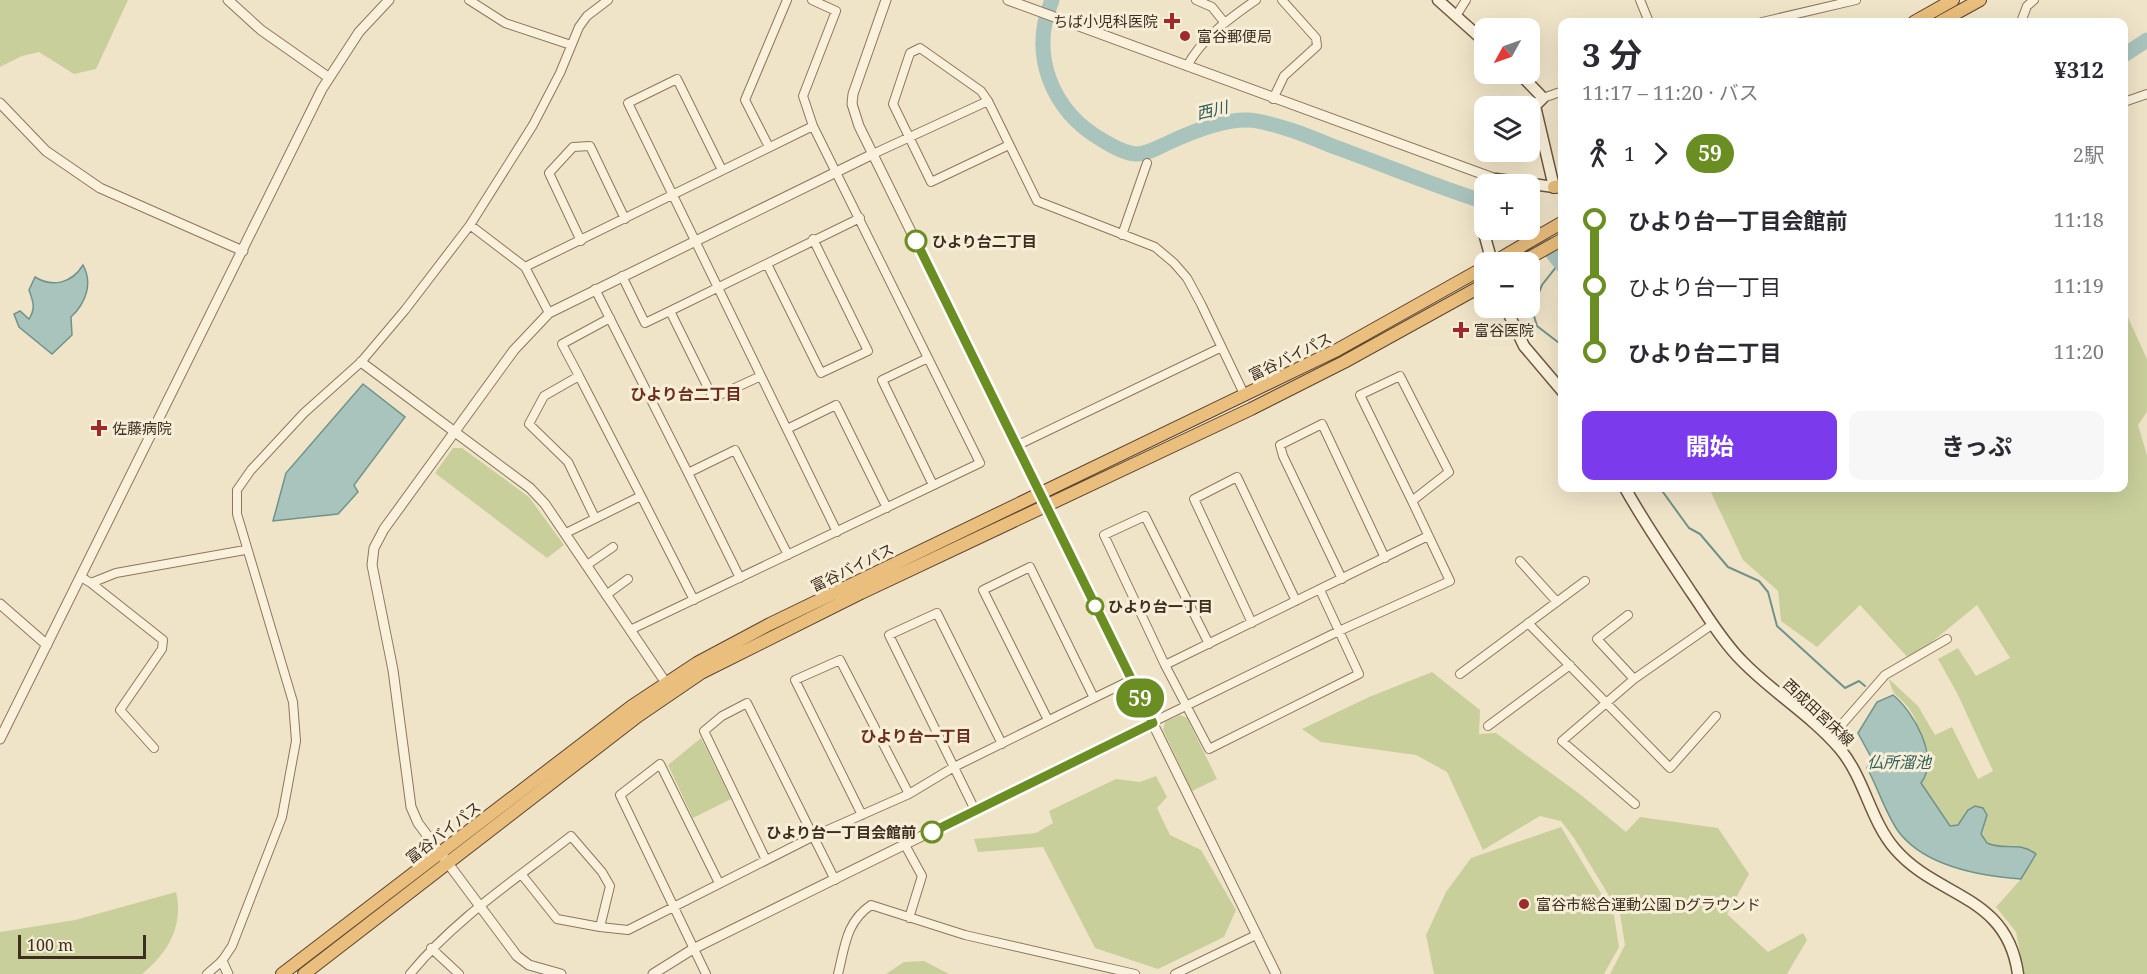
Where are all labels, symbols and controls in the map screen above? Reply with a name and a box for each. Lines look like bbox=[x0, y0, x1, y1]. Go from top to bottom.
place label: ちば小児科医院 bbox=[1053, 11, 1158, 31]
marker: ちば小児科医院 bbox=[1163, 12, 1181, 30]
north arrow bbox=[1474, 18, 1540, 84]
map controls bbox=[1474, 18, 1540, 318]
place label: 富谷郵便局 bbox=[1197, 26, 1272, 46]
marker: 富谷郵便局 bbox=[1178, 29, 1192, 43]
text: 3 分 bbox=[1582, 32, 1642, 77]
text: ¥312 bbox=[2054, 54, 2104, 84]
text: 11:17 – 11:20 · バス bbox=[1582, 79, 1759, 106]
water label: 西川 bbox=[1194, 95, 1232, 124]
button: layers bbox=[1474, 96, 1540, 162]
icon: walk bbox=[1582, 137, 1615, 170]
icon: forward bbox=[1644, 137, 1677, 170]
text: 59 bbox=[1698, 139, 1722, 167]
text: 1 bbox=[1624, 140, 1635, 167]
text: 2駅 bbox=[2073, 141, 2104, 168]
button: + bbox=[1474, 174, 1540, 240]
text: ひより台一丁目会館前 bbox=[1628, 205, 1848, 235]
text: 11:18 bbox=[2054, 206, 2104, 233]
marker: ひより台二丁目 bbox=[905, 230, 927, 252]
place label: ひより台二丁目 bbox=[932, 231, 1037, 251]
button: − bbox=[1474, 252, 1540, 318]
text: ひより台一丁目 bbox=[1628, 271, 1782, 301]
text: 11:19 bbox=[2054, 272, 2104, 299]
place label: 富谷医院 bbox=[1474, 320, 1534, 340]
marker: 富谷医院 bbox=[1452, 321, 1470, 339]
street label: 富谷バイパス bbox=[1245, 327, 1335, 385]
text: ひより台二丁目 bbox=[1628, 337, 1782, 367]
text: 11:20 bbox=[2054, 338, 2104, 365]
district label: ひより台二丁目 bbox=[630, 383, 742, 405]
button: 開始 bbox=[1582, 411, 1837, 480]
button: きっぷ bbox=[1849, 411, 2104, 480]
place label: 佐藤病院 bbox=[112, 418, 172, 438]
marker: 佐藤病院 bbox=[90, 419, 108, 437]
street label: 富谷バイパス bbox=[807, 538, 897, 596]
place label: ひより台一丁目 bbox=[1108, 596, 1213, 616]
marker: ひより台一丁目 bbox=[1086, 597, 1104, 615]
street label: 西成田宮床線 bbox=[1779, 674, 1859, 750]
line badge: 59 bbox=[1113, 678, 1167, 718]
text: 59 bbox=[1128, 684, 1152, 712]
district label: ひより台一丁目 bbox=[860, 725, 972, 747]
water label: 仏所溜池 bbox=[1867, 751, 1933, 773]
street label: 富谷バイパス bbox=[401, 797, 485, 867]
marker: ひより台一丁目会館前 bbox=[921, 821, 943, 843]
place label: ひより台一丁目会館前 bbox=[766, 822, 916, 842]
place label: 富谷市総合運動公園 Dグラウンド bbox=[1536, 894, 1761, 914]
marker: 富谷市総合運動公園 Dグラウンド bbox=[1517, 897, 1531, 911]
scale bar bbox=[18, 932, 146, 960]
text: 100 m bbox=[27, 934, 73, 956]

